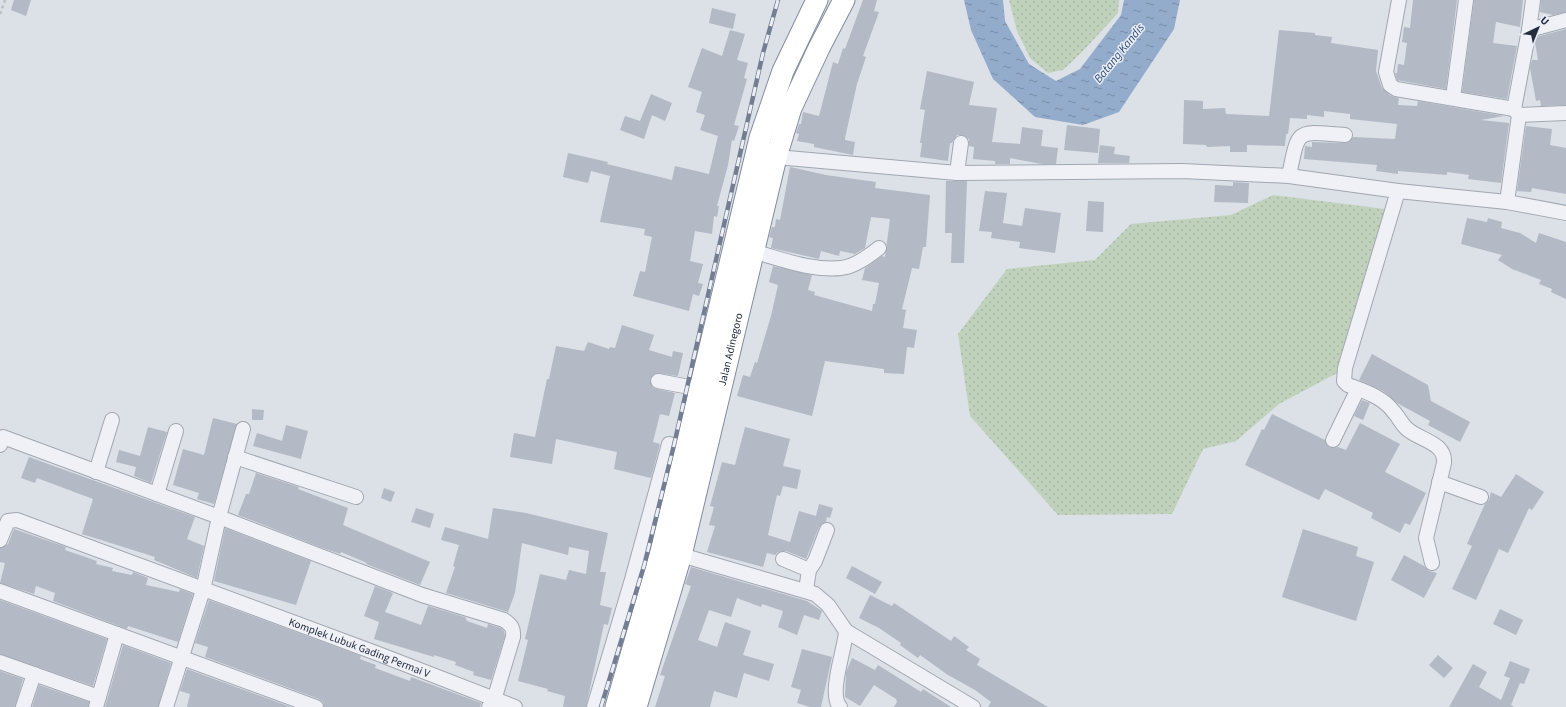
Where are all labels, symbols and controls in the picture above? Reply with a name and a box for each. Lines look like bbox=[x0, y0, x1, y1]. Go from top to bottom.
north arrow bbox=[1518, 8, 1558, 48]
text: U bbox=[1537, 13, 1552, 29]
water label: Batang Kandis bbox=[1090, 20, 1149, 87]
street label: Jalan Adinegoro bbox=[715, 311, 747, 387]
street label: Komplek Lubuk Gading Permai V bbox=[287, 614, 432, 681]

